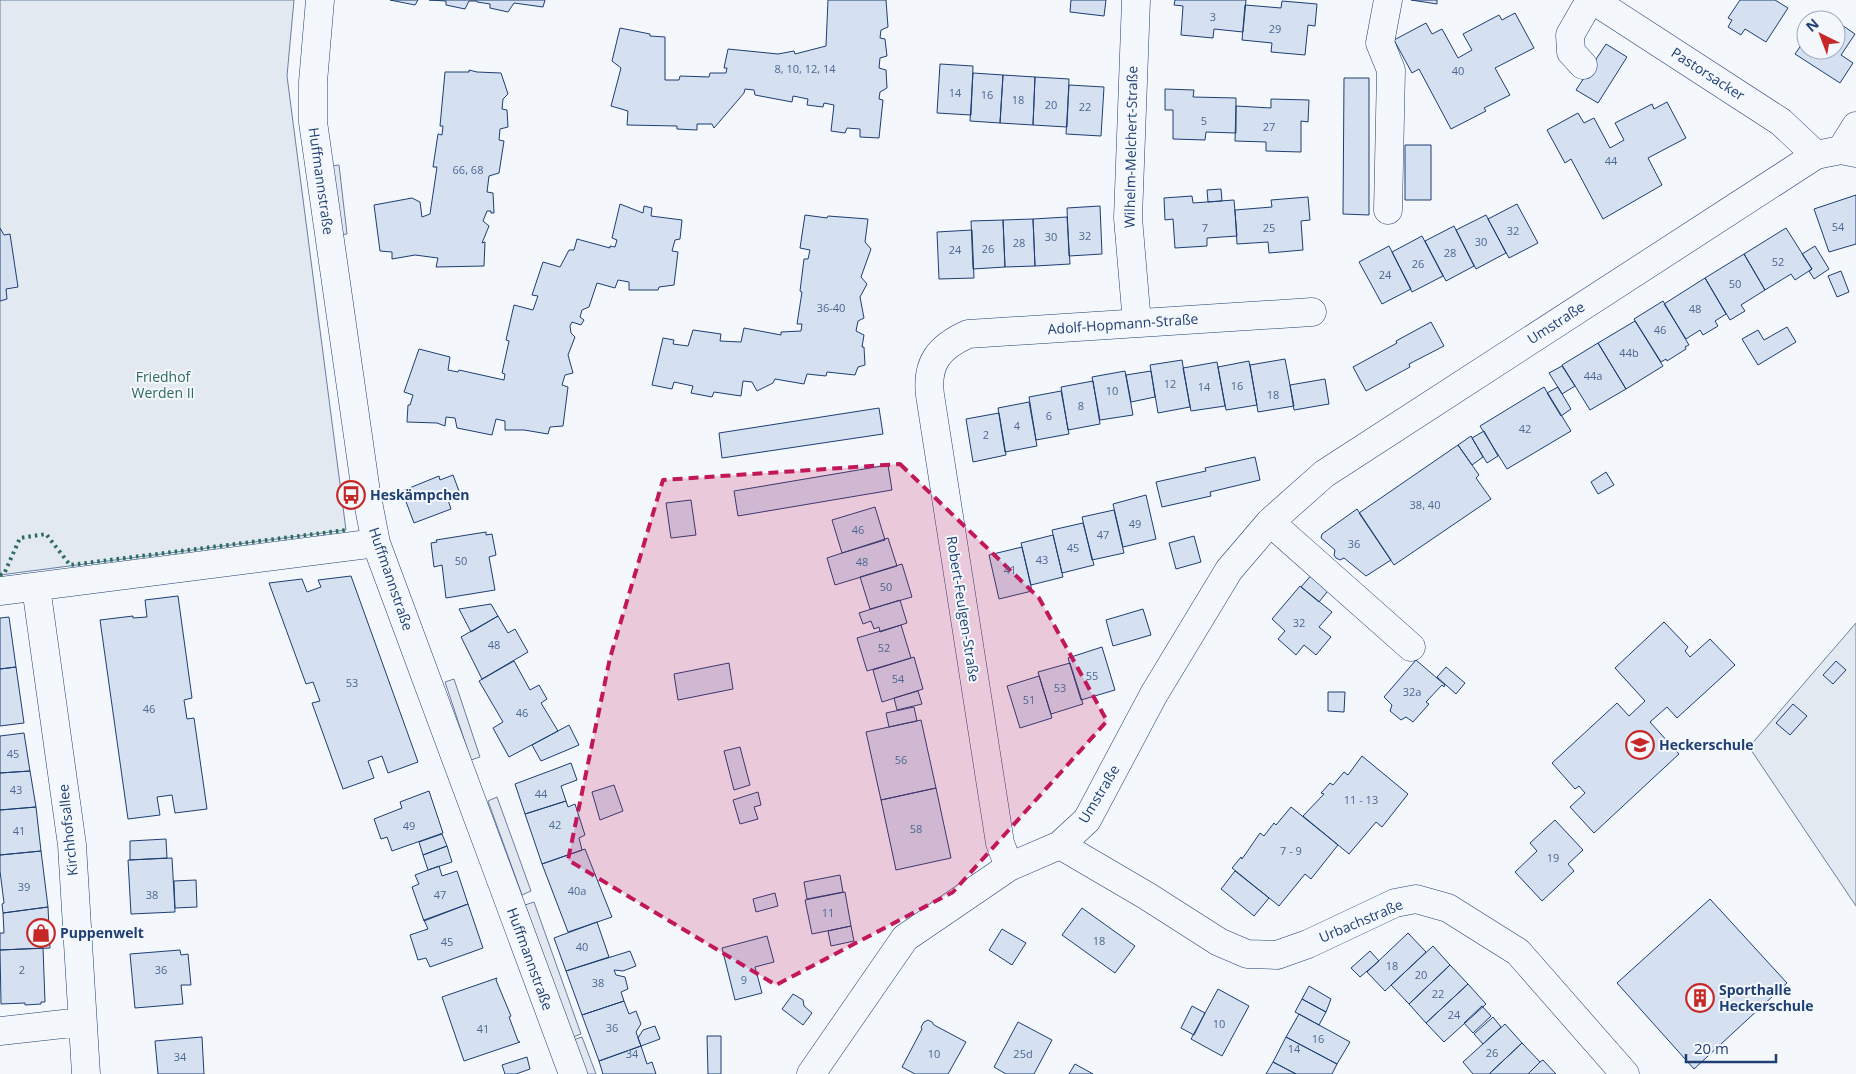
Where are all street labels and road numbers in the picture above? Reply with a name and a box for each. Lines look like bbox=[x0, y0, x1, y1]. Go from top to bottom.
street label: Pastorsacker bbox=[1668, 43, 1749, 105]
street label: Wilhelm-Melchert-Straße bbox=[1120, 65, 1141, 228]
street label: Huffmannstraße bbox=[305, 126, 338, 236]
street label: Umstraße bbox=[1523, 297, 1588, 348]
street label: Adolf-Hopmann-Straße bbox=[1047, 309, 1199, 338]
street label: Huffmannstraße bbox=[365, 525, 418, 633]
street label: Robert-Feulgen-Straße bbox=[943, 535, 984, 683]
street label: Umstraße bbox=[1074, 761, 1123, 826]
street label: Kirchhofsallee bbox=[53, 783, 82, 877]
street label: Urbachstraße bbox=[1316, 894, 1406, 947]
street label: Huffmannstraße bbox=[503, 905, 558, 1013]

